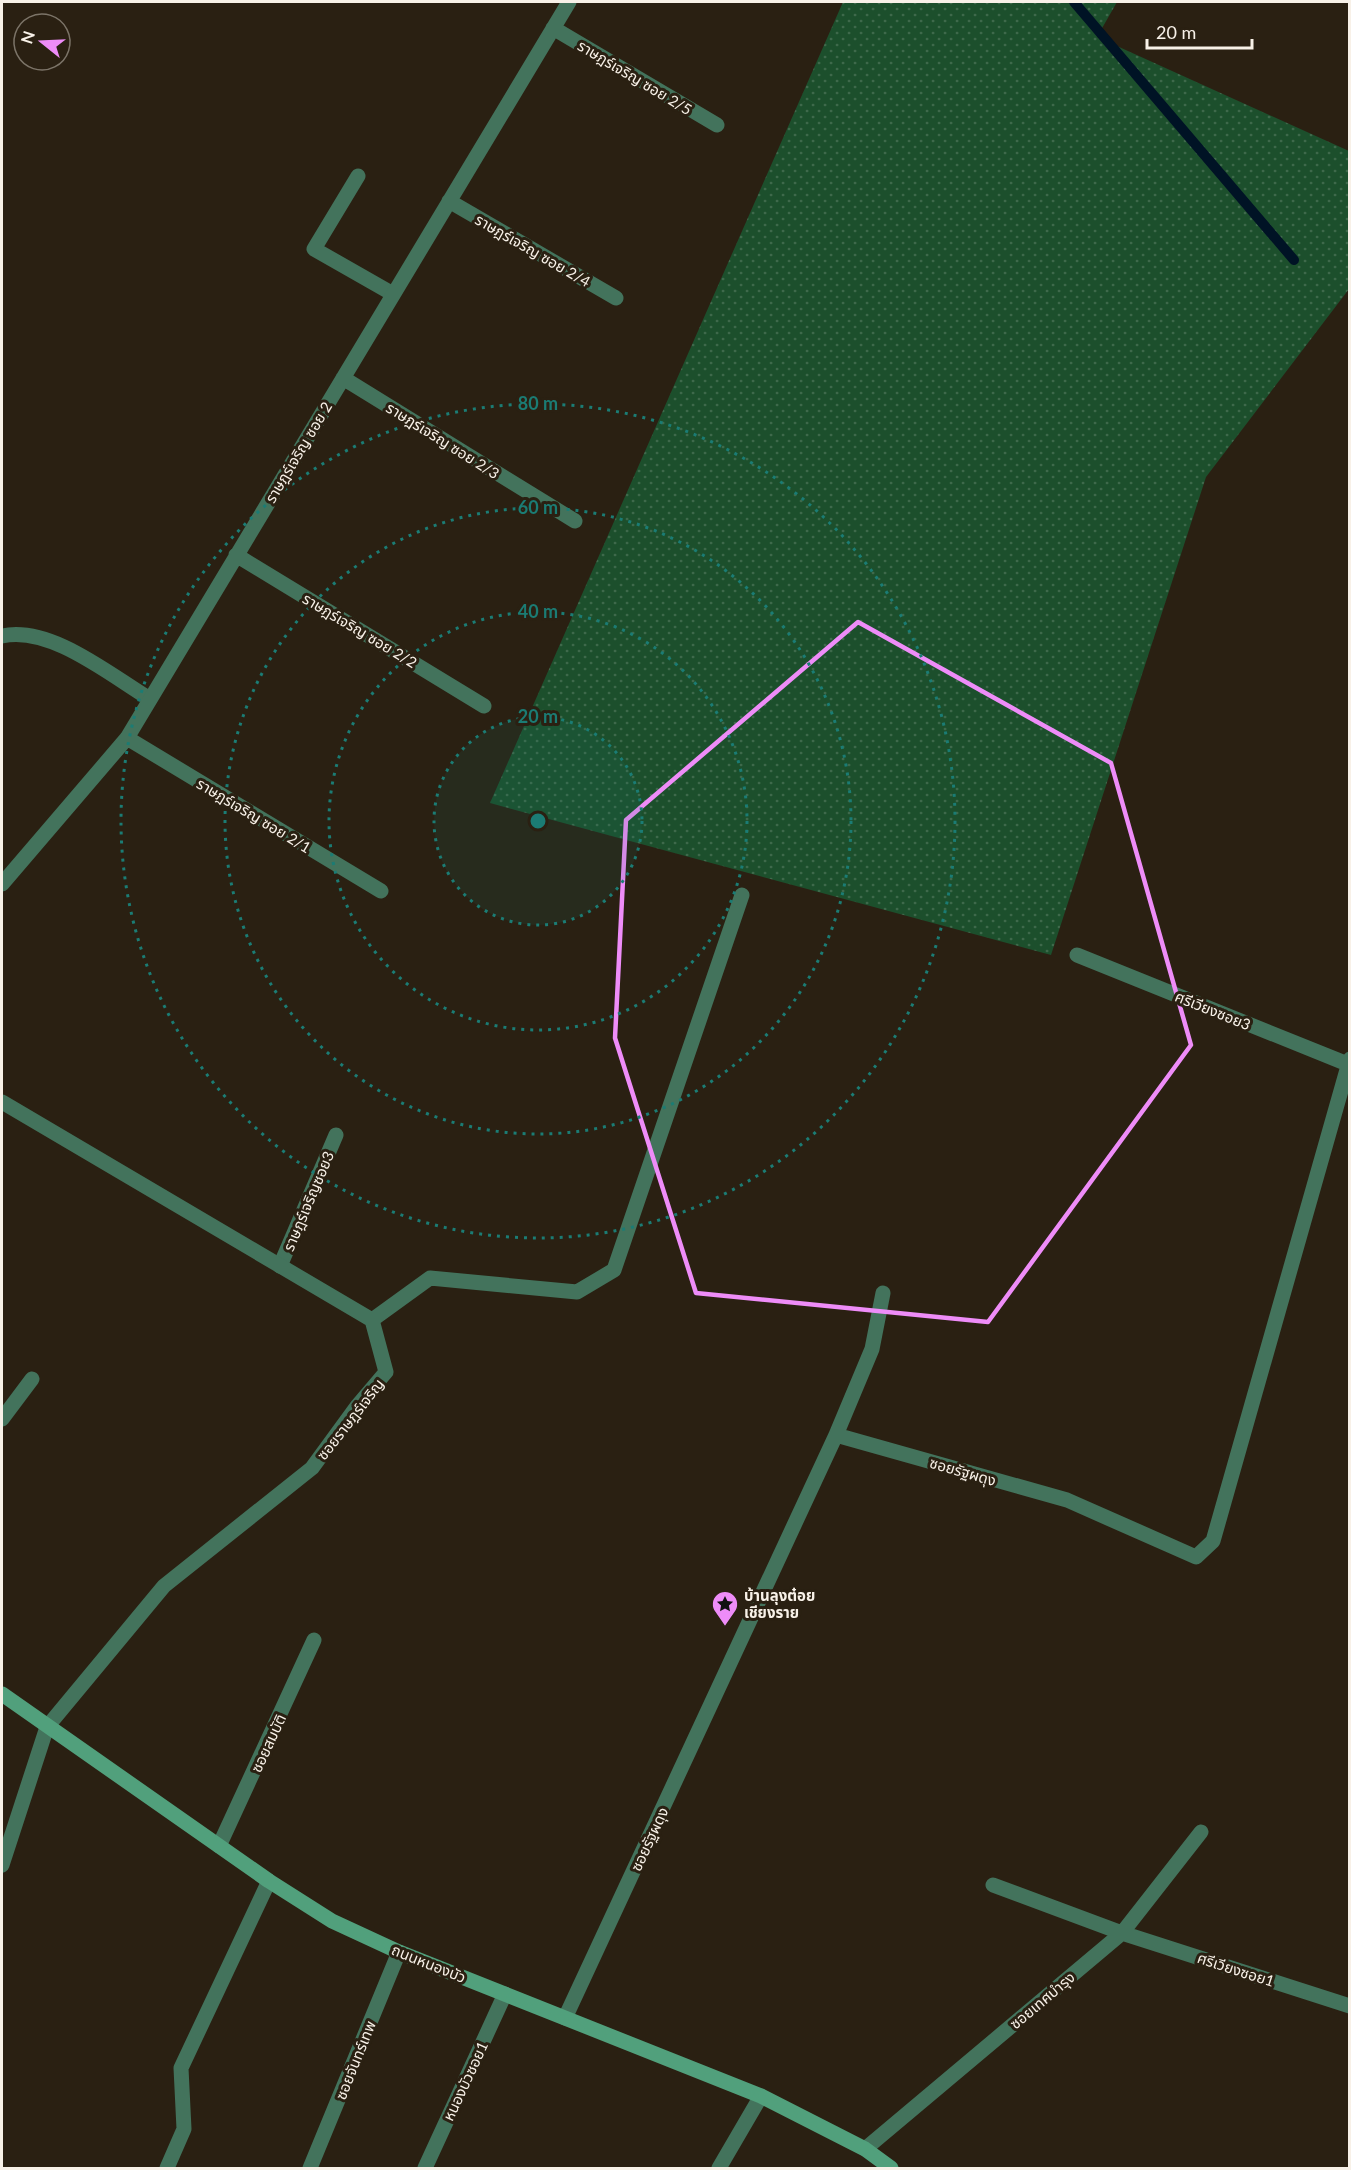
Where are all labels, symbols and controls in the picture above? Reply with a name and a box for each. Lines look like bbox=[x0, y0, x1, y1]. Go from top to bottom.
north arrow bbox=[12, 12, 72, 72]
scale bar bbox=[1147, 12, 1252, 50]
text: 20 m bbox=[1156, 21, 1196, 43]
text: N bbox=[16, 28, 38, 46]
street label: ราษฎร์เจริญ ซอย 2/5 bbox=[575, 36, 695, 118]
street label: ราษฎร์เจริญ ซอย 2/4 bbox=[472, 210, 594, 290]
text: 80 m bbox=[518, 392, 558, 414]
street label: ราษฎร์เจริญ ซอย 2 bbox=[261, 398, 335, 506]
street label: ราษฎร์เจริญ ซอย 2/3 bbox=[383, 398, 503, 482]
text: 60 m bbox=[518, 496, 558, 518]
street label: ราษฎร์เจริญ ซอย 2/2 bbox=[300, 589, 420, 671]
text: 40 m bbox=[518, 600, 558, 622]
text: 20 m bbox=[518, 705, 558, 727]
street label: ราษฎร์เจริญ ซอย 2/1 bbox=[194, 774, 314, 856]
centre of rings bbox=[528, 811, 548, 831]
street label: ศรีเวียงซอย3 bbox=[1173, 987, 1253, 1033]
street label: ราษฎร์เจริญซอย3 bbox=[279, 1148, 337, 1254]
street label: ซอยราษฎร์เจริญ bbox=[313, 1375, 387, 1463]
street label: ซอยรัฐผดุง bbox=[927, 1453, 998, 1490]
place label: บ้านลุงต๋อย เชียงราย bbox=[744, 1586, 815, 1621]
place icon: บ้านลุงต๋อย เชียงราย bbox=[710, 1589, 740, 1627]
street label: ซอยสมบัติ bbox=[247, 1711, 289, 1775]
street label: ซอยรัฐผดุง bbox=[626, 1804, 673, 1874]
street label: ถนนหนองบัว bbox=[389, 1940, 469, 1986]
street label: ศรีเวียงซอย1 bbox=[1195, 1948, 1277, 1990]
street label: ซอยเทศบำรุง bbox=[1006, 1968, 1079, 2033]
street label: ซอยจันทร์เทพ bbox=[331, 2018, 379, 2102]
street label: หนองบัวซอย1 bbox=[439, 2038, 491, 2124]

